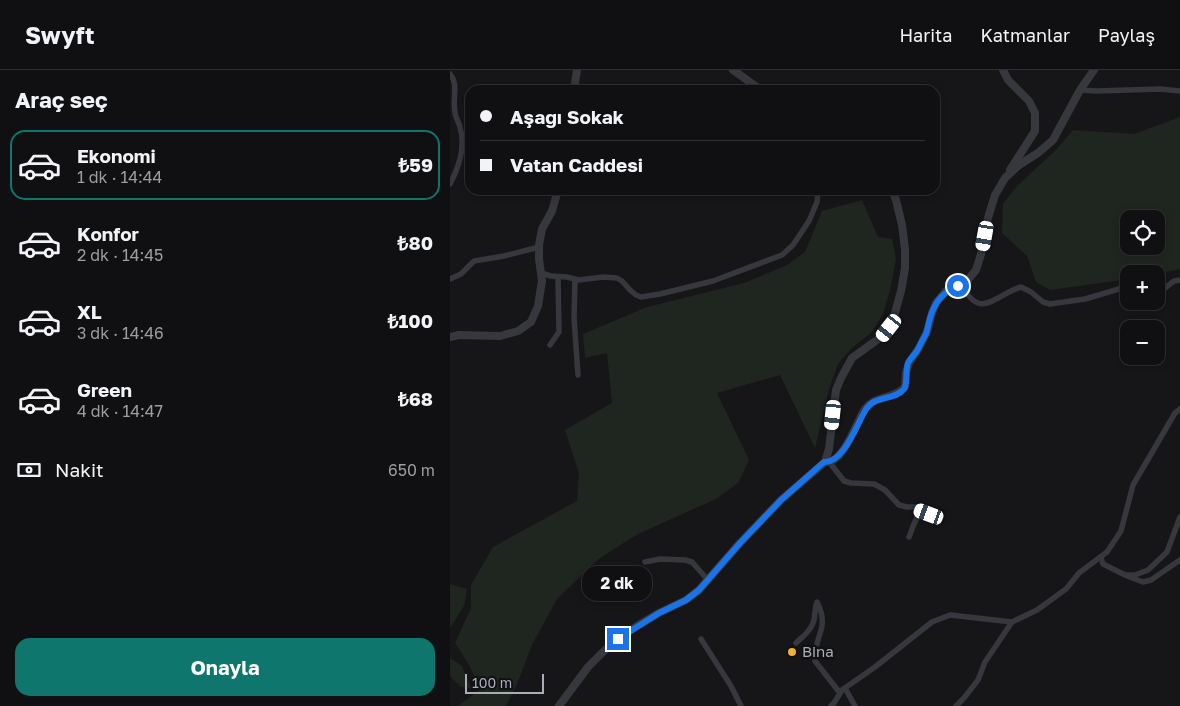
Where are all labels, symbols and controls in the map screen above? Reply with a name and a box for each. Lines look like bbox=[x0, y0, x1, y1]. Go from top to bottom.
text: Swyft bbox=[25, 20, 95, 49]
text: Harita bbox=[899, 24, 952, 46]
text: Katmanlar bbox=[980, 24, 1070, 46]
text: Paylaş bbox=[1098, 24, 1155, 46]
text: Araç seç bbox=[15, 86, 108, 113]
text: Aşağı Sokak bbox=[510, 105, 624, 128]
icon: car bbox=[17, 143, 62, 188]
text: Ekonomi bbox=[77, 144, 156, 167]
text: ₺59 bbox=[398, 153, 433, 176]
text: Vatan Caddesi bbox=[510, 153, 643, 176]
text: 1 dk · 14:44 bbox=[77, 167, 162, 187]
map controls bbox=[1120, 210, 1165, 365]
button: locate bbox=[1120, 210, 1165, 255]
car bbox=[975, 220, 994, 252]
icon: car bbox=[17, 221, 62, 266]
text: Konfor bbox=[77, 222, 139, 245]
text: ₺80 bbox=[398, 231, 433, 254]
text: 2 dk · 14:45 bbox=[77, 245, 163, 265]
button: + bbox=[1120, 265, 1165, 310]
route start bbox=[947, 275, 969, 297]
icon: car bbox=[17, 299, 62, 344]
text: XL bbox=[77, 300, 102, 323]
text: ₺100 bbox=[388, 309, 433, 332]
car bbox=[873, 312, 904, 344]
button: − bbox=[1120, 320, 1165, 365]
text: 3 dk · 14:46 bbox=[77, 323, 164, 343]
icon: car bbox=[17, 377, 62, 422]
text: Green bbox=[77, 378, 132, 401]
text: ₺68 bbox=[398, 387, 433, 410]
car bbox=[823, 399, 842, 431]
text: 4 dk · 14:47 bbox=[77, 401, 163, 421]
icon: cash bbox=[15, 456, 43, 484]
text: Nakit bbox=[55, 458, 104, 481]
text: 650 m bbox=[388, 460, 435, 480]
car bbox=[912, 502, 945, 526]
callout: 2 dk bbox=[583, 566, 653, 602]
text: 2 dk bbox=[601, 573, 633, 593]
route end bbox=[607, 628, 629, 650]
button: Onayla bbox=[15, 638, 435, 696]
place label: Bina bbox=[802, 642, 834, 660]
marker: Bina bbox=[786, 646, 798, 658]
scale bar bbox=[465, 671, 544, 694]
text: 100 m bbox=[472, 674, 512, 691]

